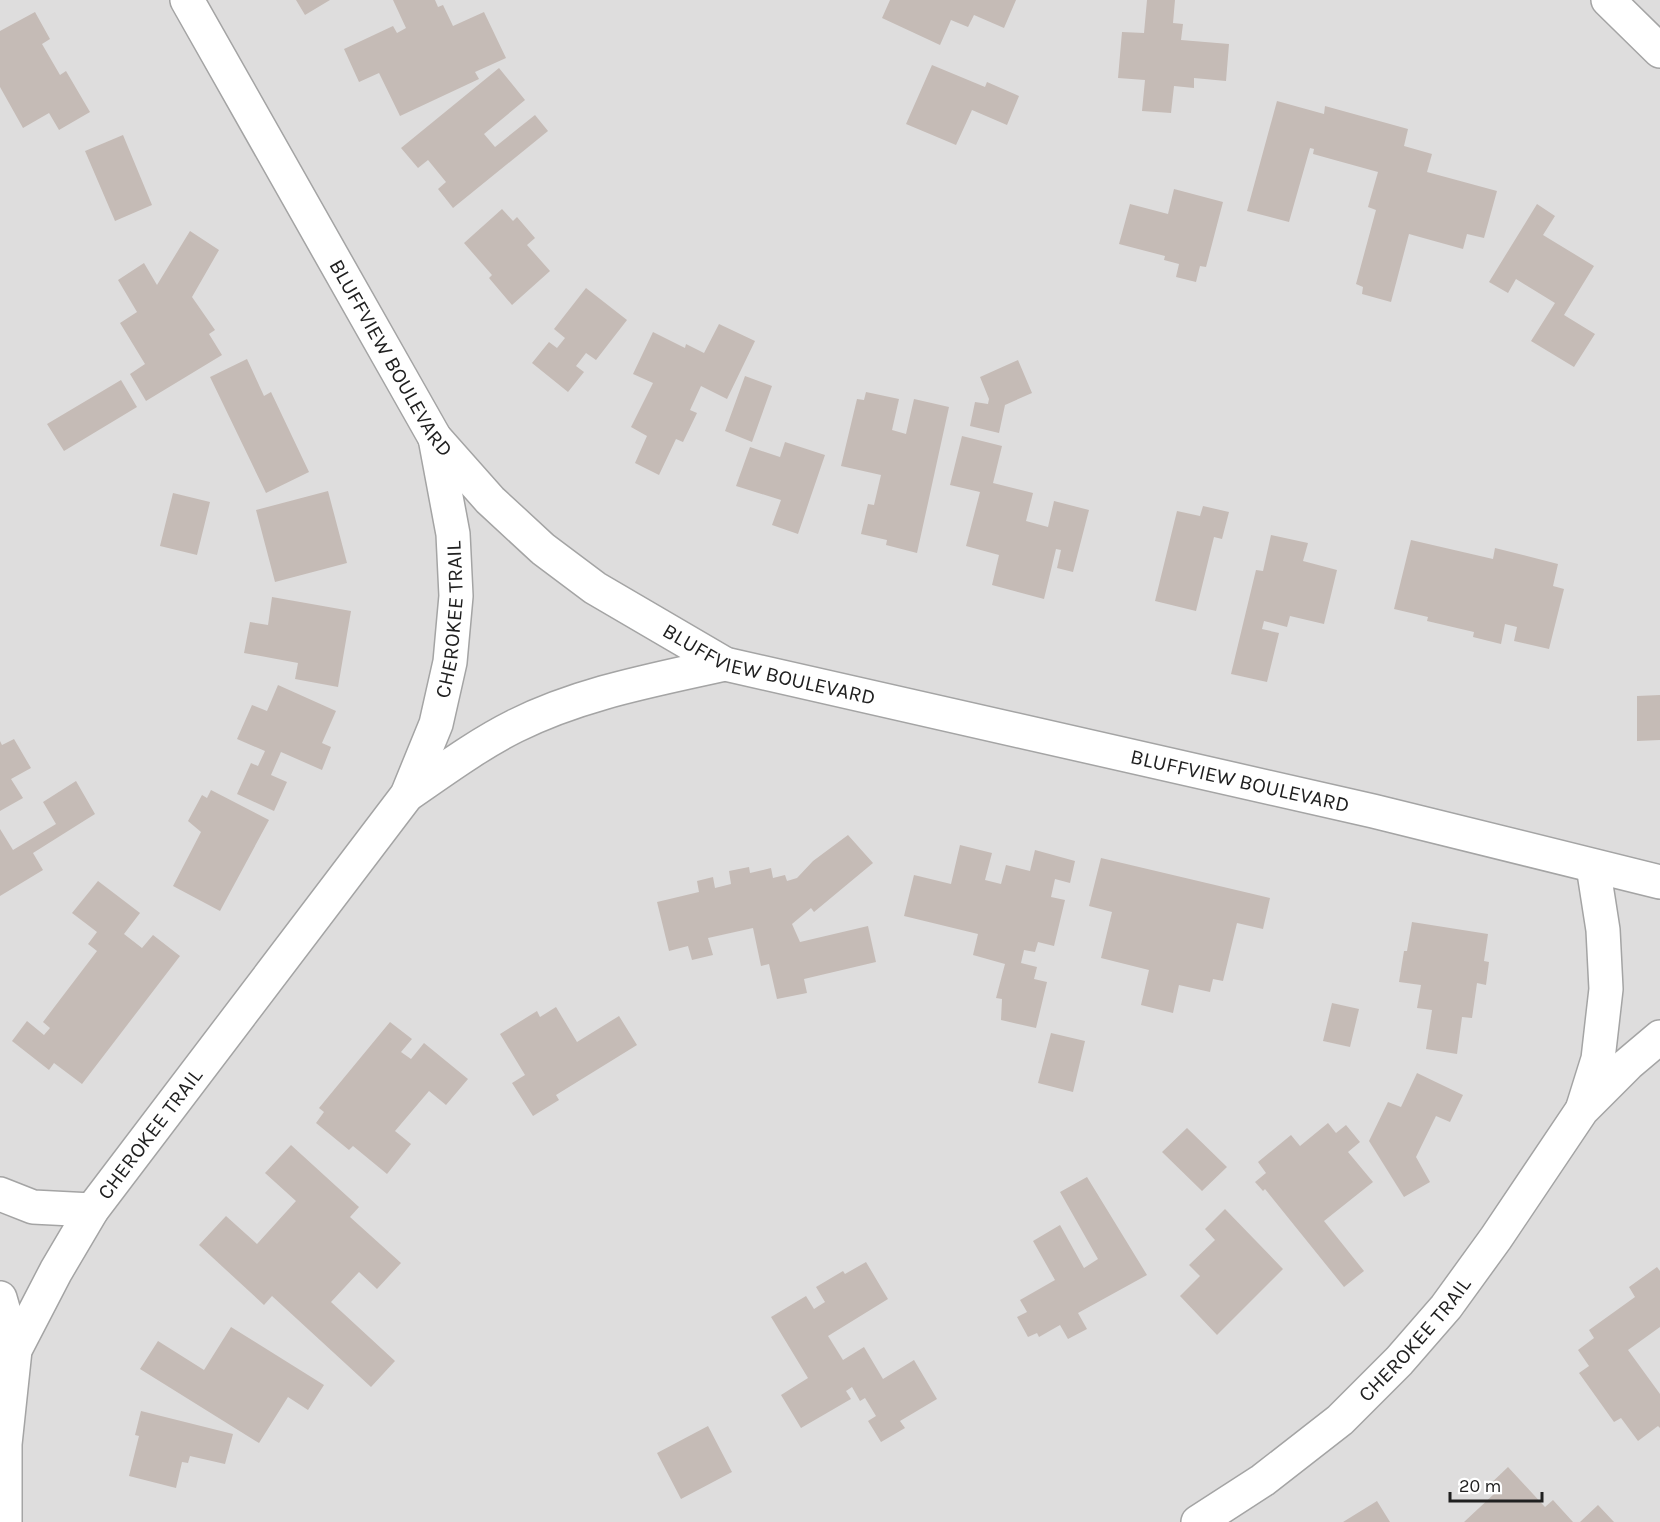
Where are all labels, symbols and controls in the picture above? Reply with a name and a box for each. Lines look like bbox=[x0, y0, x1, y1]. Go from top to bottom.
street label: BLUFFVIEW BOULEVARD bbox=[324, 255, 458, 461]
street label: CHEROKEE TRAIL bbox=[430, 540, 468, 700]
street label: BLUFFVIEW BOULEVARD bbox=[659, 618, 878, 710]
street label: BLUFFVIEW BOULEVARD bbox=[1128, 744, 1352, 817]
street label: CHEROKEE TRAIL bbox=[93, 1064, 207, 1204]
street label: CHEROKEE TRAIL bbox=[1354, 1272, 1476, 1406]
scale bar bbox=[1450, 1465, 1542, 1503]
text: 20 m bbox=[1459, 1475, 1501, 1497]

